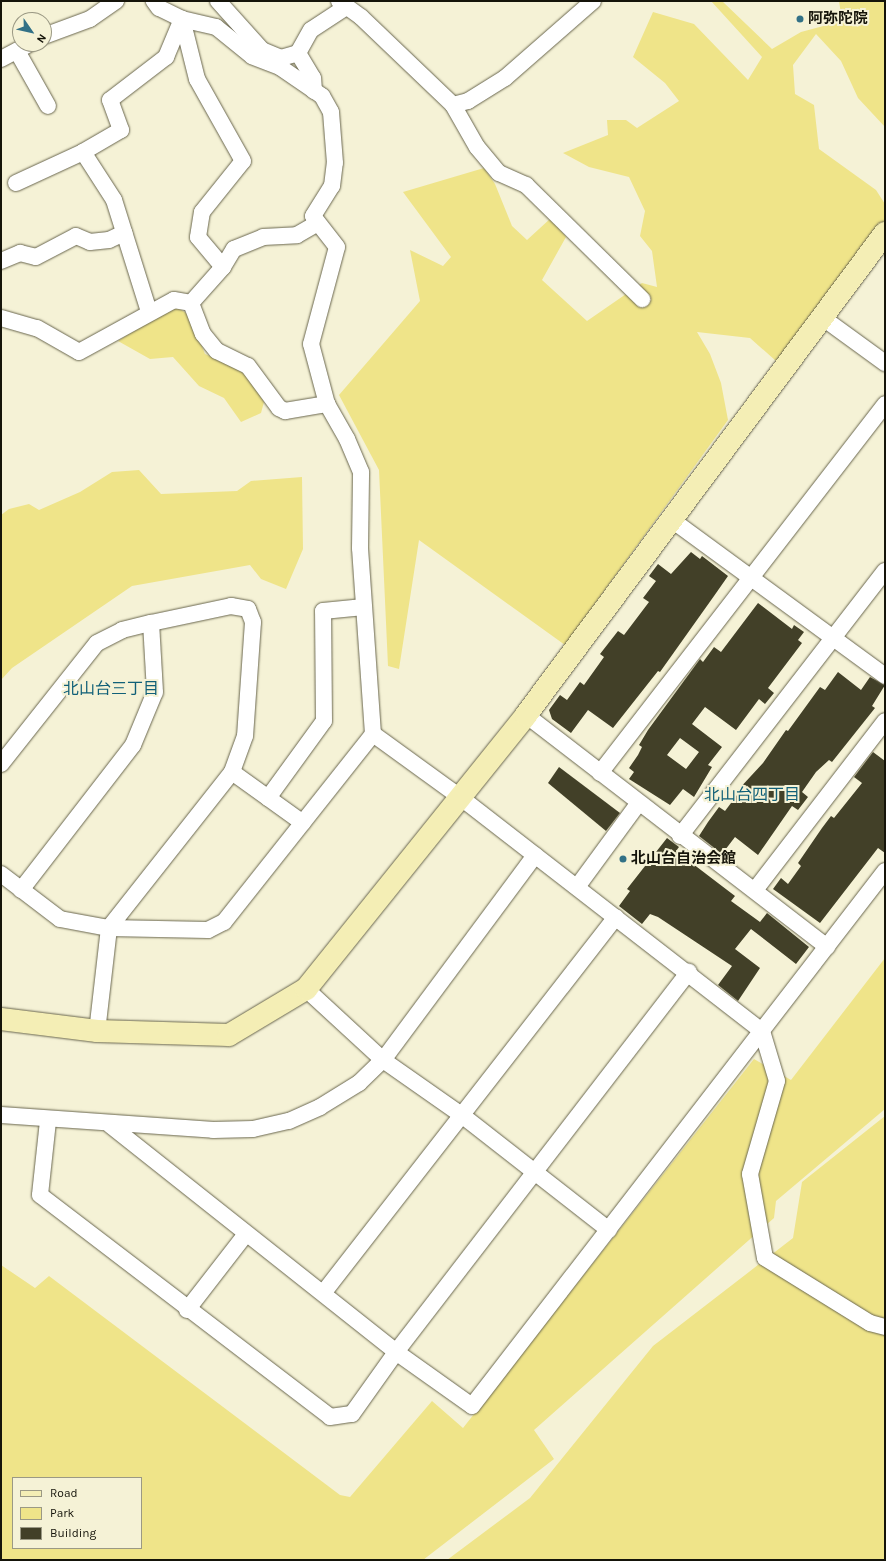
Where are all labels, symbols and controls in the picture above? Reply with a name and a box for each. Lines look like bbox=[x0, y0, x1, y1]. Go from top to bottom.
place label: 阿弥陀院 bbox=[808, 10, 868, 28]
north arrow bbox=[12, 12, 52, 52]
marker: 阿弥陀院 bbox=[795, 14, 805, 24]
text: N bbox=[34, 32, 49, 45]
district label: 北山台三丁目 bbox=[63, 679, 159, 699]
district label: 北山台四丁目 bbox=[704, 785, 800, 805]
place label: 北山台自治会館 bbox=[631, 850, 736, 868]
marker: 北山台自治会館 bbox=[618, 854, 628, 864]
legend bbox=[12, 1477, 142, 1549]
text: Road bbox=[50, 1486, 78, 1500]
text: Park bbox=[50, 1506, 74, 1520]
text: Building bbox=[50, 1526, 96, 1540]

